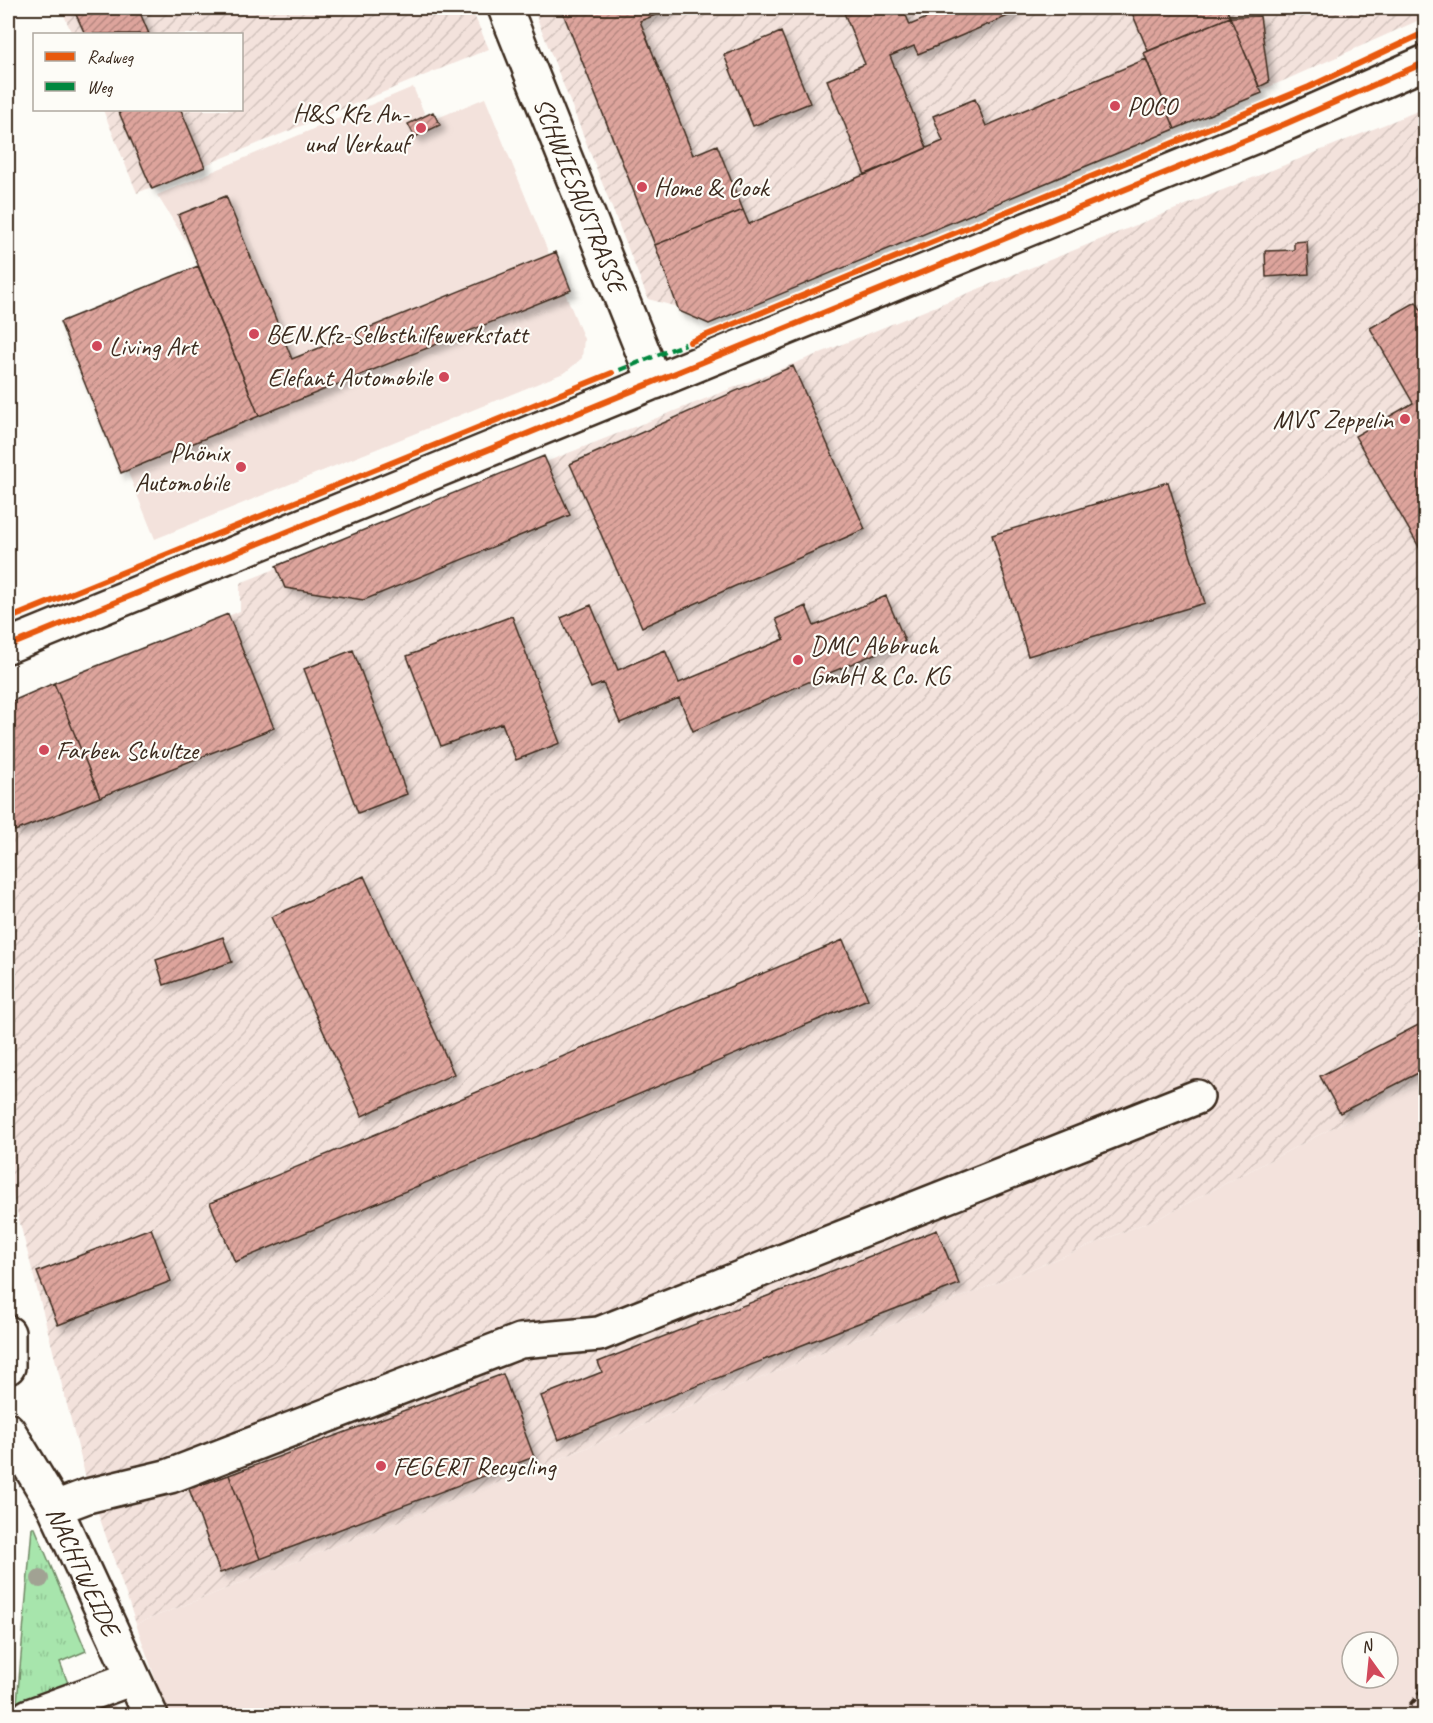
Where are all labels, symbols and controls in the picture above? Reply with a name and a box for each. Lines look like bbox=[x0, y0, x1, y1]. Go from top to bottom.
legend bbox=[33, 33, 243, 111]
text: Radweg bbox=[87, 46, 135, 68]
text: Weg bbox=[87, 76, 114, 98]
place label: POCO bbox=[1127, 90, 1180, 123]
street label: SCHWIESAUSTRASSE bbox=[526, 93, 635, 301]
place label: H&S Kfz An- und Verkauf bbox=[293, 97, 414, 160]
marker: POCO bbox=[1108, 99, 1122, 113]
marker: H&S Kfz An- und Verkauf bbox=[414, 121, 428, 135]
place label: Home & Cook bbox=[654, 171, 771, 204]
marker: Home & Cook bbox=[635, 180, 649, 194]
place label: BEN.Kfz-Selbsthilfewerkstatt bbox=[266, 318, 530, 351]
marker: BEN.Kfz-Selbsthilfewerkstatt bbox=[247, 327, 261, 341]
place label: Living Art bbox=[109, 330, 199, 363]
marker: Living Art bbox=[90, 339, 104, 353]
place label: Elefant Automobile bbox=[268, 361, 435, 394]
marker: Elefant Automobile bbox=[437, 370, 451, 384]
place label: MVS Zeppelin bbox=[1273, 403, 1394, 436]
marker: MVS Zeppelin bbox=[1398, 412, 1412, 426]
place label: Phönix Automobile bbox=[135, 436, 231, 499]
marker: Phönix Automobile bbox=[234, 460, 248, 474]
place label: DMC Abbruch GmbH & Co. KG bbox=[810, 629, 953, 692]
marker: DMC Abbruch GmbH & Co. KG bbox=[791, 653, 805, 667]
place label: Farben Schultze bbox=[56, 734, 200, 767]
marker: Farben Schultze bbox=[37, 743, 51, 757]
place label: FEGERT Recycling bbox=[393, 1450, 557, 1483]
marker: FEGERT Recycling bbox=[374, 1459, 388, 1473]
street label: NACHTWEIDE bbox=[39, 1501, 129, 1644]
north arrow bbox=[1340, 1630, 1400, 1690]
text: N bbox=[1359, 1635, 1377, 1657]

